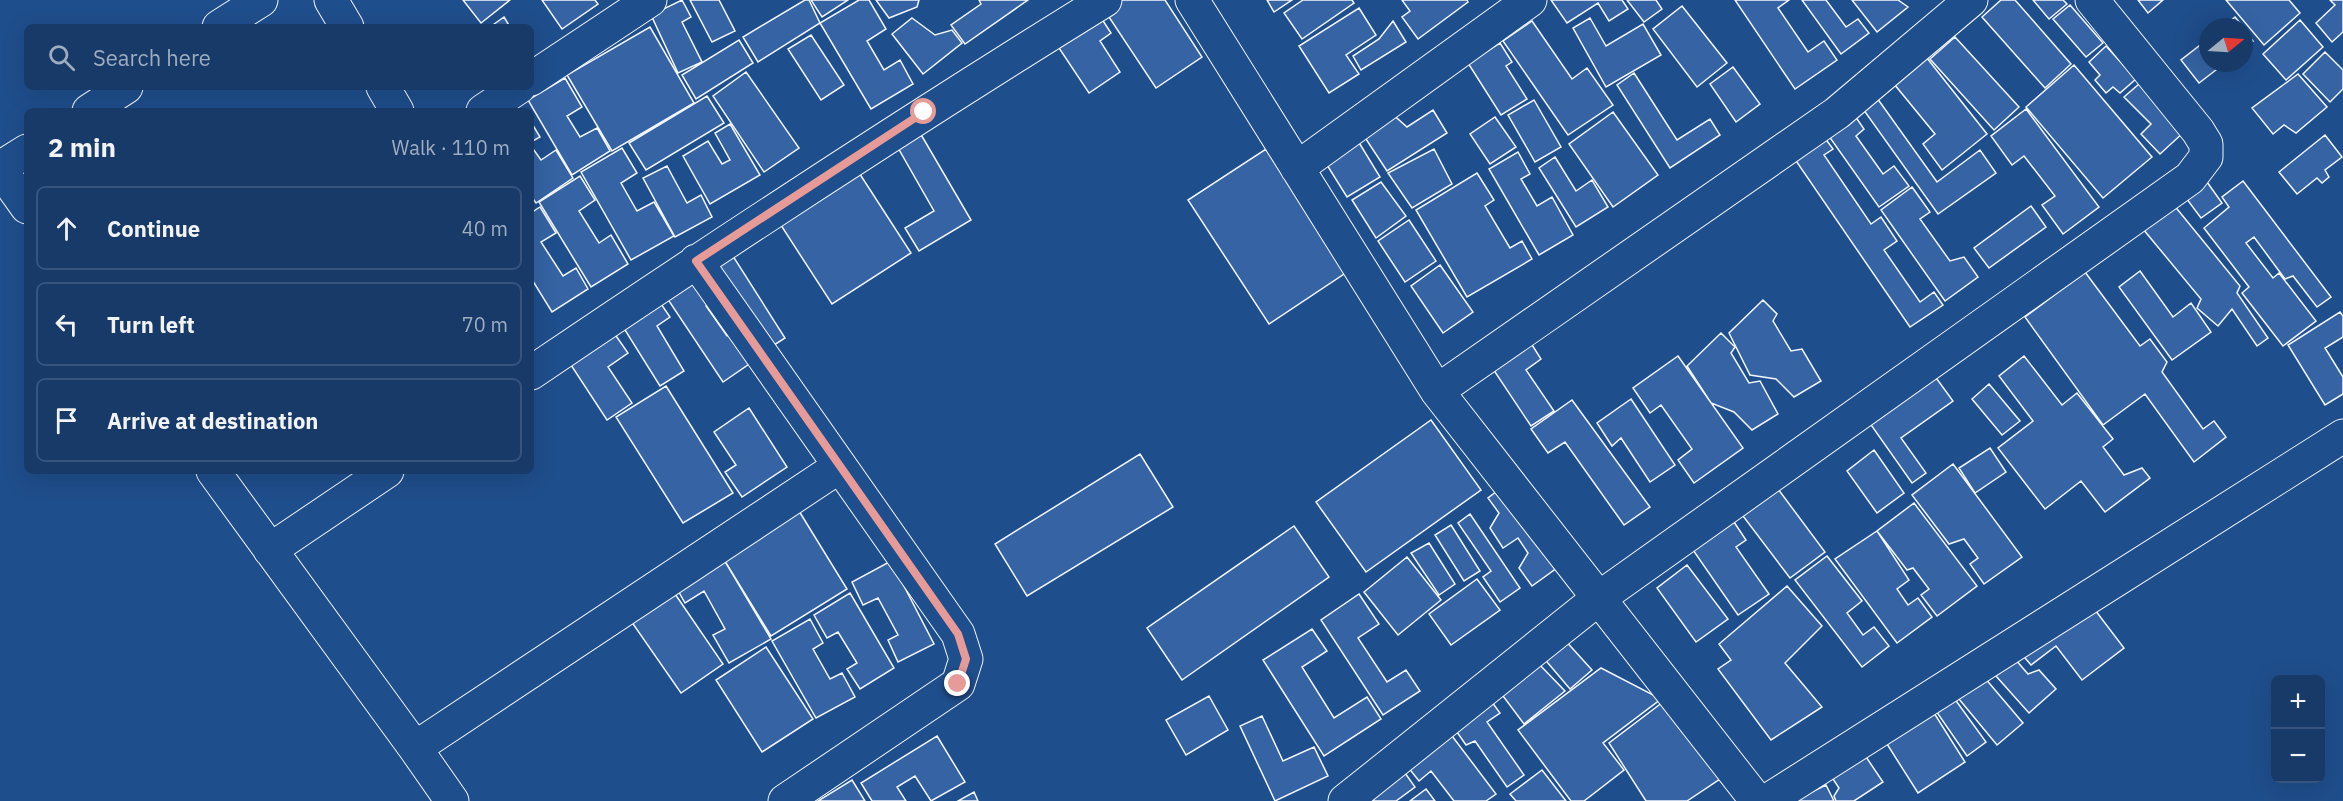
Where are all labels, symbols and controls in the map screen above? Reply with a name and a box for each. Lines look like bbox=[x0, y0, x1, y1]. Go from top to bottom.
north arrow bbox=[2199, 18, 2253, 72]
search box bbox=[24, 24, 534, 90]
icon: search bbox=[45, 41, 78, 74]
text: Search here bbox=[93, 43, 211, 72]
route start bbox=[910, 98, 936, 124]
text: 2 min bbox=[48, 130, 116, 164]
text: Walk · 110 m bbox=[392, 134, 510, 161]
icon: ahead bbox=[50, 212, 83, 245]
text: Continue bbox=[107, 214, 200, 243]
text: 40 m bbox=[462, 215, 508, 242]
icon: left bbox=[50, 308, 83, 341]
text: Turn left bbox=[107, 310, 195, 339]
text: 70 m bbox=[462, 311, 508, 338]
icon: arrive bbox=[50, 404, 83, 437]
text: Arrive at destination bbox=[107, 406, 318, 435]
route end bbox=[944, 670, 970, 696]
map controls bbox=[2271, 675, 2325, 783]
button: + bbox=[2271, 675, 2325, 729]
button: − bbox=[2271, 729, 2325, 783]

